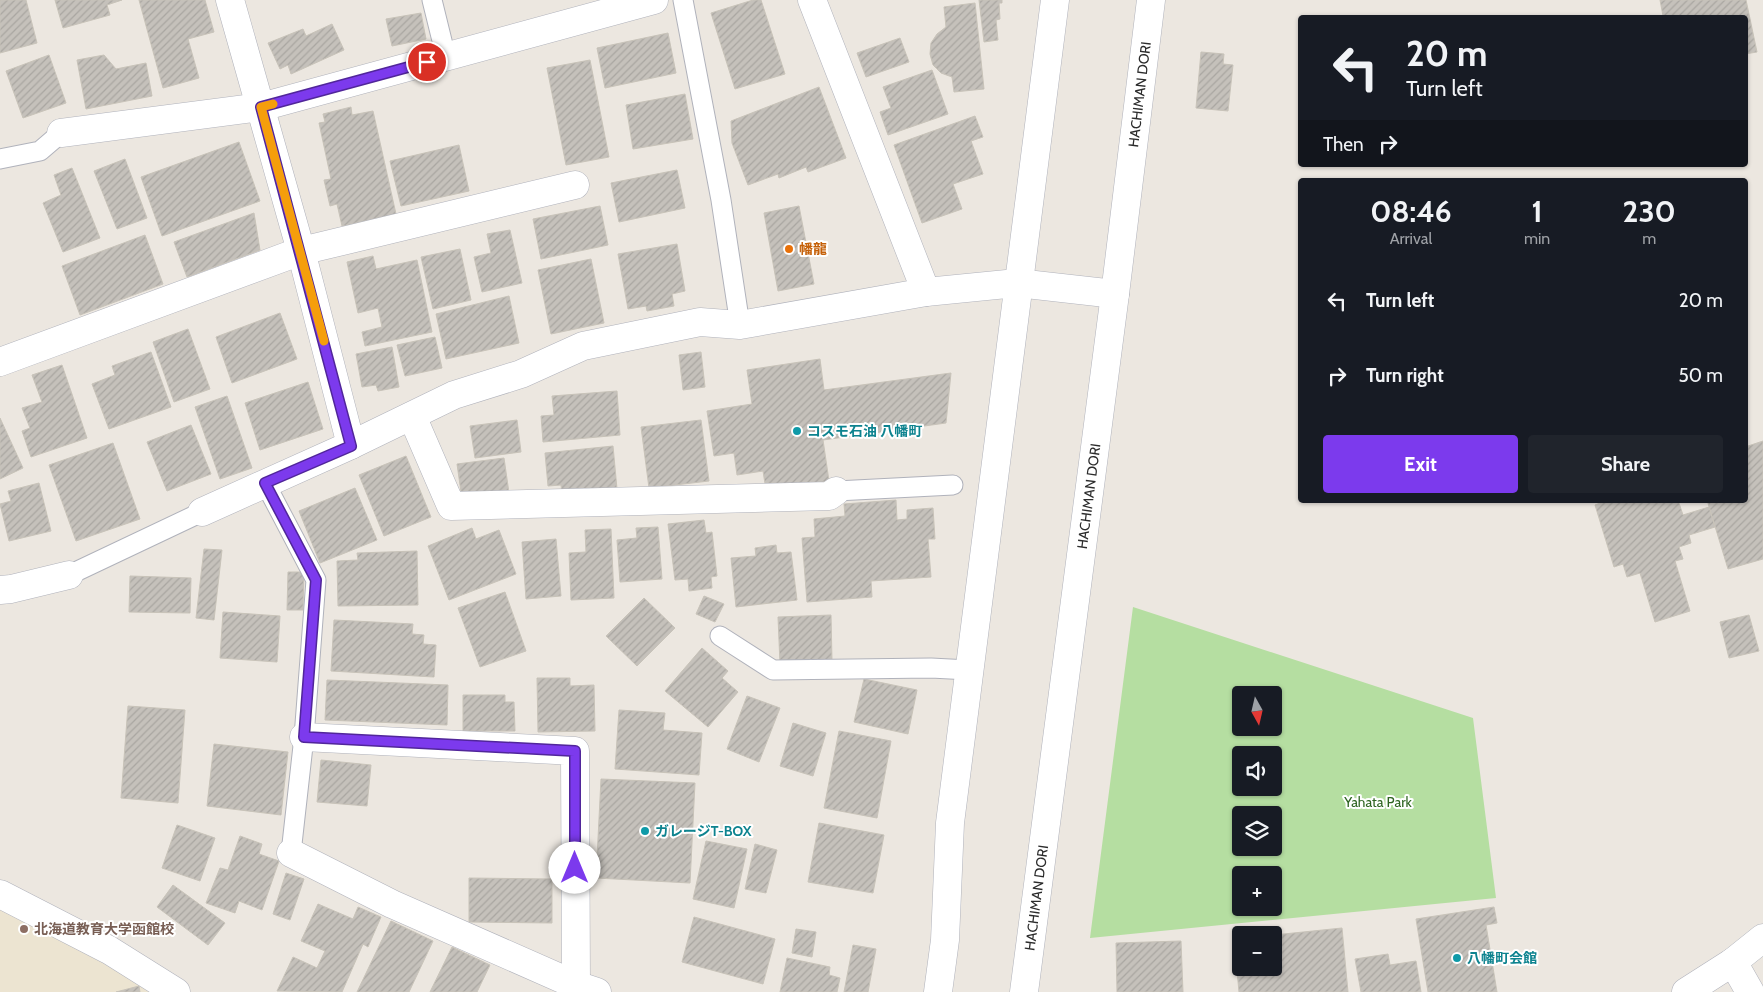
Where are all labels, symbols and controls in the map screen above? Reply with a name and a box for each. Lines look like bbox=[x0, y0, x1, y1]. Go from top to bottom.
text: 20 m bbox=[1406, 32, 1488, 75]
icon: left bbox=[1323, 35, 1388, 100]
street label: HACHIMAN DORI bbox=[1124, 40, 1155, 148]
pin bbox=[406, 41, 448, 83]
icon: arrive bbox=[413, 48, 441, 76]
text: Turn left bbox=[1406, 75, 1483, 102]
icon: right bbox=[1374, 130, 1402, 158]
text: Then bbox=[1323, 133, 1364, 156]
text: 08:46 bbox=[1370, 193, 1452, 230]
text: 1 bbox=[1532, 193, 1543, 230]
text: 230 bbox=[1623, 193, 1676, 230]
text: Arrival bbox=[1390, 229, 1432, 248]
text: min bbox=[1524, 229, 1550, 248]
text: m bbox=[1642, 229, 1656, 248]
place label: 幡龍 bbox=[799, 240, 827, 258]
marker: 幡龍 bbox=[783, 243, 795, 255]
icon: left bbox=[1323, 287, 1351, 315]
text: Turn left bbox=[1366, 289, 1434, 312]
text: 20 m bbox=[1679, 289, 1723, 312]
icon: right bbox=[1323, 362, 1351, 390]
text: Turn right bbox=[1366, 364, 1444, 387]
text: 50 m bbox=[1679, 364, 1723, 387]
place label: コスモ石油 八幡町 bbox=[807, 422, 922, 440]
marker: コスモ石油 八幡町 bbox=[791, 425, 803, 437]
button: Exit bbox=[1323, 435, 1518, 493]
button: Share bbox=[1528, 435, 1723, 493]
street label: HACHIMAN DORI bbox=[1073, 442, 1104, 550]
north arrow bbox=[1232, 686, 1282, 736]
map controls bbox=[1232, 686, 1282, 976]
button: sound bbox=[1232, 746, 1282, 796]
park label: Yahata Park bbox=[1343, 793, 1413, 811]
button: layers bbox=[1232, 806, 1282, 856]
place label: ガレージT-BOX bbox=[655, 822, 752, 840]
marker: ガレージT-BOX bbox=[639, 825, 651, 837]
position arrow bbox=[548, 841, 600, 893]
street label: HACHIMAN DORI bbox=[1020, 844, 1052, 952]
button: + bbox=[1232, 866, 1282, 916]
place label: 北海道教育大学函館校 bbox=[34, 920, 174, 938]
marker: 北海道教育大学函館校 bbox=[18, 923, 30, 935]
button: − bbox=[1232, 926, 1282, 976]
place label: 八幡町会館 bbox=[1467, 949, 1537, 967]
marker: 八幡町会館 bbox=[1451, 952, 1463, 964]

